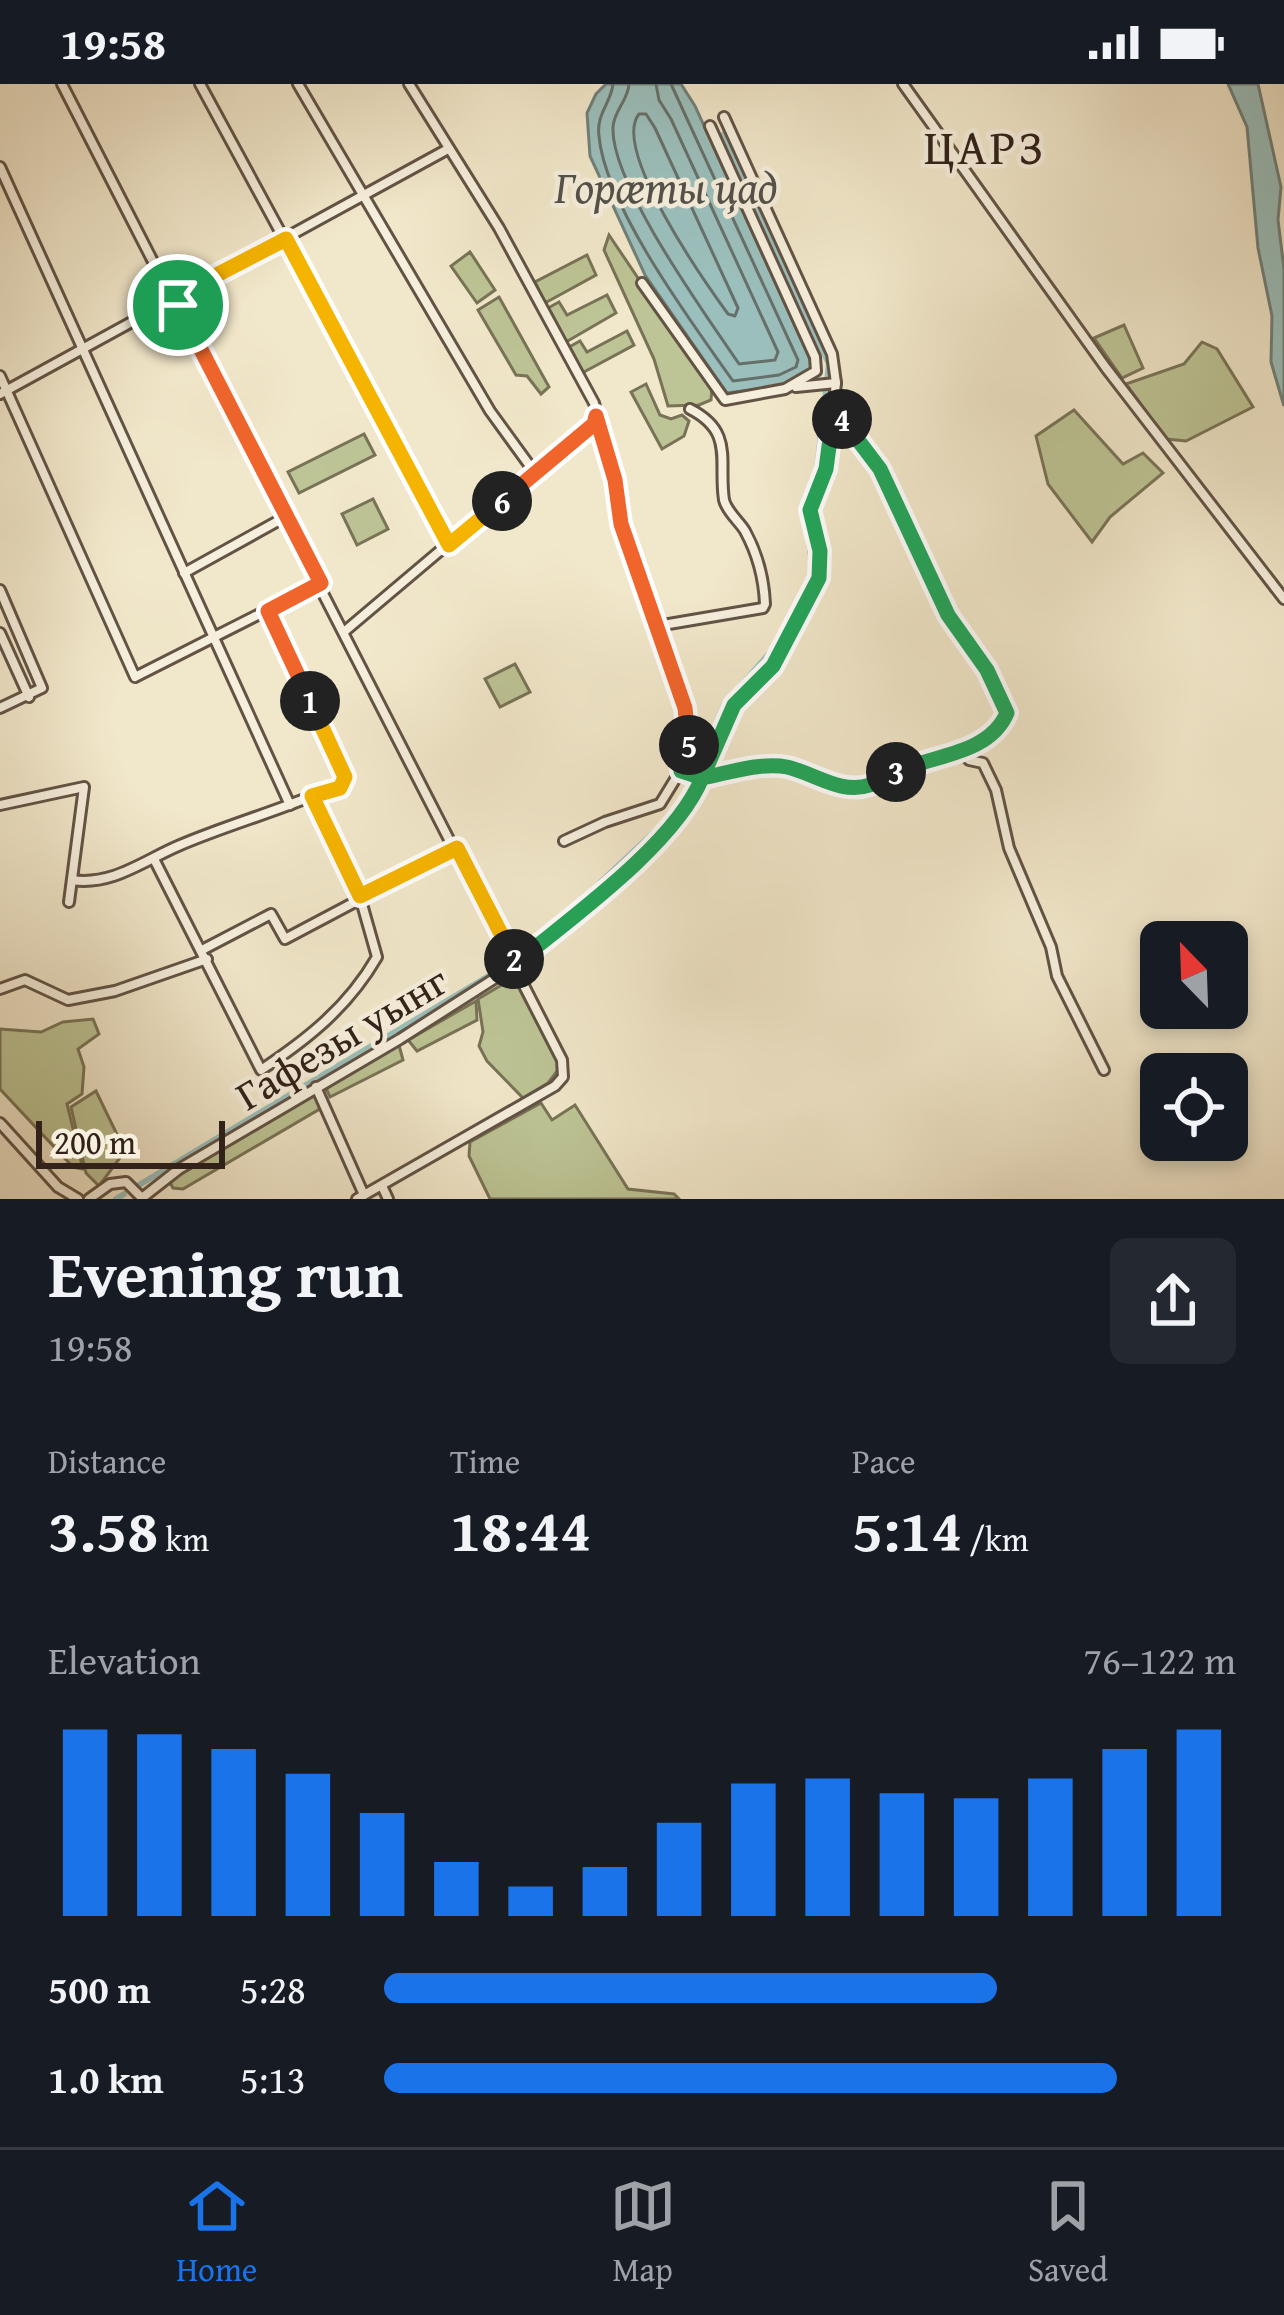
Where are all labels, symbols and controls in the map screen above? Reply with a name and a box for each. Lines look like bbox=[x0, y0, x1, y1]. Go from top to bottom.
text: 19:58 bbox=[60, 10, 166, 75]
district label: ЦАРЗ bbox=[924, 111, 1046, 182]
water label: Горӕты цад bbox=[553, 154, 778, 219]
pin bbox=[127, 254, 229, 356]
icon: arrive bbox=[145, 272, 211, 338]
pin: 4 bbox=[812, 389, 872, 449]
text: 4 bbox=[833, 395, 851, 443]
pin: 6 bbox=[472, 471, 532, 531]
text: 6 bbox=[493, 477, 511, 525]
pin: 1 bbox=[280, 671, 340, 731]
text: 1 bbox=[301, 677, 319, 725]
pin: 5 bbox=[659, 715, 719, 775]
text: 5 bbox=[680, 721, 698, 769]
pin: 3 bbox=[866, 742, 926, 802]
text: 3 bbox=[887, 748, 905, 796]
north arrow bbox=[1140, 921, 1248, 1029]
map controls bbox=[1140, 921, 1248, 1161]
pin: 2 bbox=[484, 929, 544, 989]
text: 2 bbox=[505, 935, 523, 983]
street label: Гафезы уынг bbox=[223, 949, 459, 1124]
button: locate bbox=[1140, 1053, 1248, 1161]
scale bar bbox=[36, 1115, 225, 1168]
text: 200 m bbox=[54, 1118, 136, 1166]
text: Evening run bbox=[48, 1224, 403, 1321]
button: share bbox=[1110, 1238, 1236, 1364]
text: 19:58 bbox=[48, 1318, 133, 1375]
text: Distance bbox=[48, 1437, 166, 1485]
text: Time bbox=[450, 1437, 520, 1485]
text: Pace bbox=[852, 1437, 915, 1485]
text: 3.58 bbox=[48, 1485, 158, 1573]
text: 18:44 bbox=[450, 1485, 591, 1573]
text: 5:14 bbox=[852, 1485, 962, 1573]
text: km bbox=[158, 1515, 209, 1563]
text: /km bbox=[962, 1515, 1029, 1563]
text: Elevation bbox=[48, 1631, 201, 1688]
text: 76–122 m bbox=[1083, 1631, 1236, 1688]
text: 500 m bbox=[48, 1960, 151, 2017]
text: 5:28 bbox=[240, 1960, 306, 2017]
text: 1.0 km bbox=[48, 2050, 164, 2107]
text: 5:13 bbox=[240, 2050, 306, 2107]
tab: Home bbox=[176, 2173, 257, 2293]
tab: Map bbox=[610, 2173, 676, 2293]
tab: Saved bbox=[1028, 2173, 1108, 2293]

